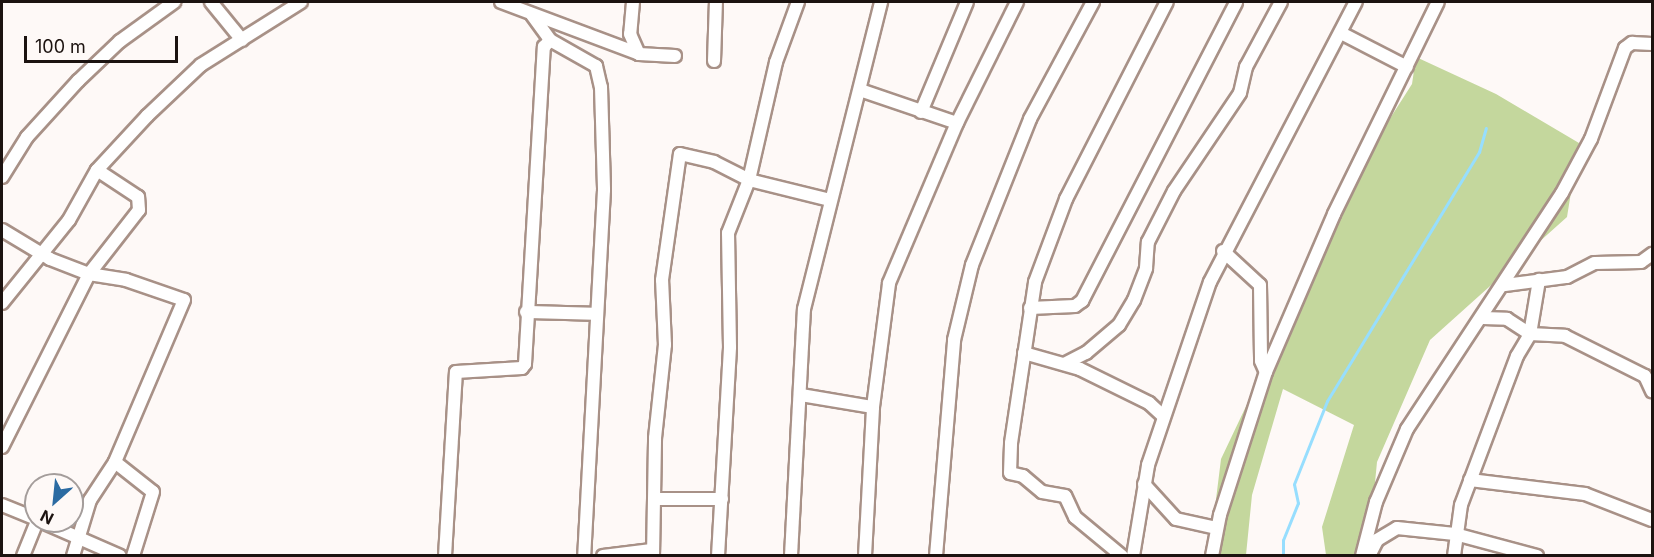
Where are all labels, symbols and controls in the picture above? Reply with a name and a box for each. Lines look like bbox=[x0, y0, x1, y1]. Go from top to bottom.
scale bar bbox=[27, 24, 182, 62]
text: 100 m bbox=[35, 36, 86, 57]
north arrow bbox=[24, 473, 84, 533]
text: N bbox=[37, 506, 57, 529]

